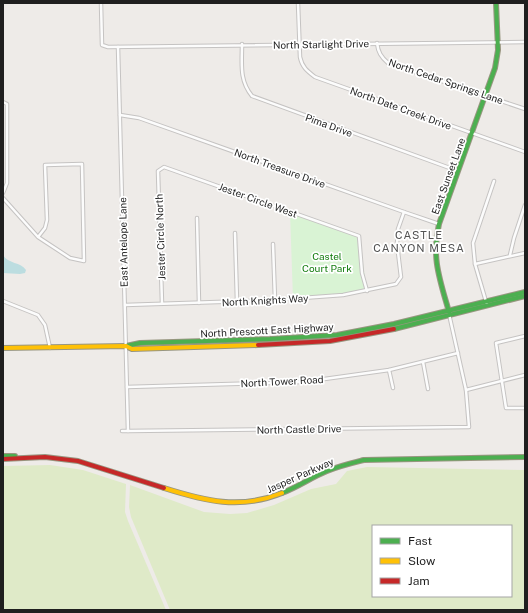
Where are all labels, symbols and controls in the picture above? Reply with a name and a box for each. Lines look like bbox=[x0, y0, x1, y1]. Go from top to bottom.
street label: North Starlight Drive bbox=[273, 37, 370, 51]
street label: North Cedar Springs Lane bbox=[387, 56, 505, 106]
street label: North Date Creek Drive bbox=[349, 84, 454, 132]
street label: Pima Drive bbox=[304, 111, 355, 139]
street label: East Sunset Lane bbox=[429, 136, 468, 216]
street label: North Treasure Drive bbox=[233, 146, 328, 190]
street label: Jester Circle West bbox=[217, 180, 299, 220]
street label: Jester Circle North bbox=[152, 193, 168, 280]
street label: East Antelope Lane bbox=[116, 197, 130, 287]
district label: CASTLE CANYON MESA bbox=[373, 229, 465, 254]
park label: Castel Court Park bbox=[302, 250, 352, 274]
street label: North Knights Way bbox=[221, 292, 309, 308]
street label: North Prescott East Highway bbox=[200, 320, 335, 339]
street label: North Tower Road bbox=[240, 373, 324, 389]
street label: North Castle Drive bbox=[256, 422, 342, 436]
street label: Jasper Parkway bbox=[265, 455, 336, 495]
legend bbox=[372, 525, 512, 597]
text: Fast bbox=[408, 534, 433, 548]
text: Slow bbox=[408, 554, 436, 568]
text: Jam bbox=[408, 574, 430, 588]

